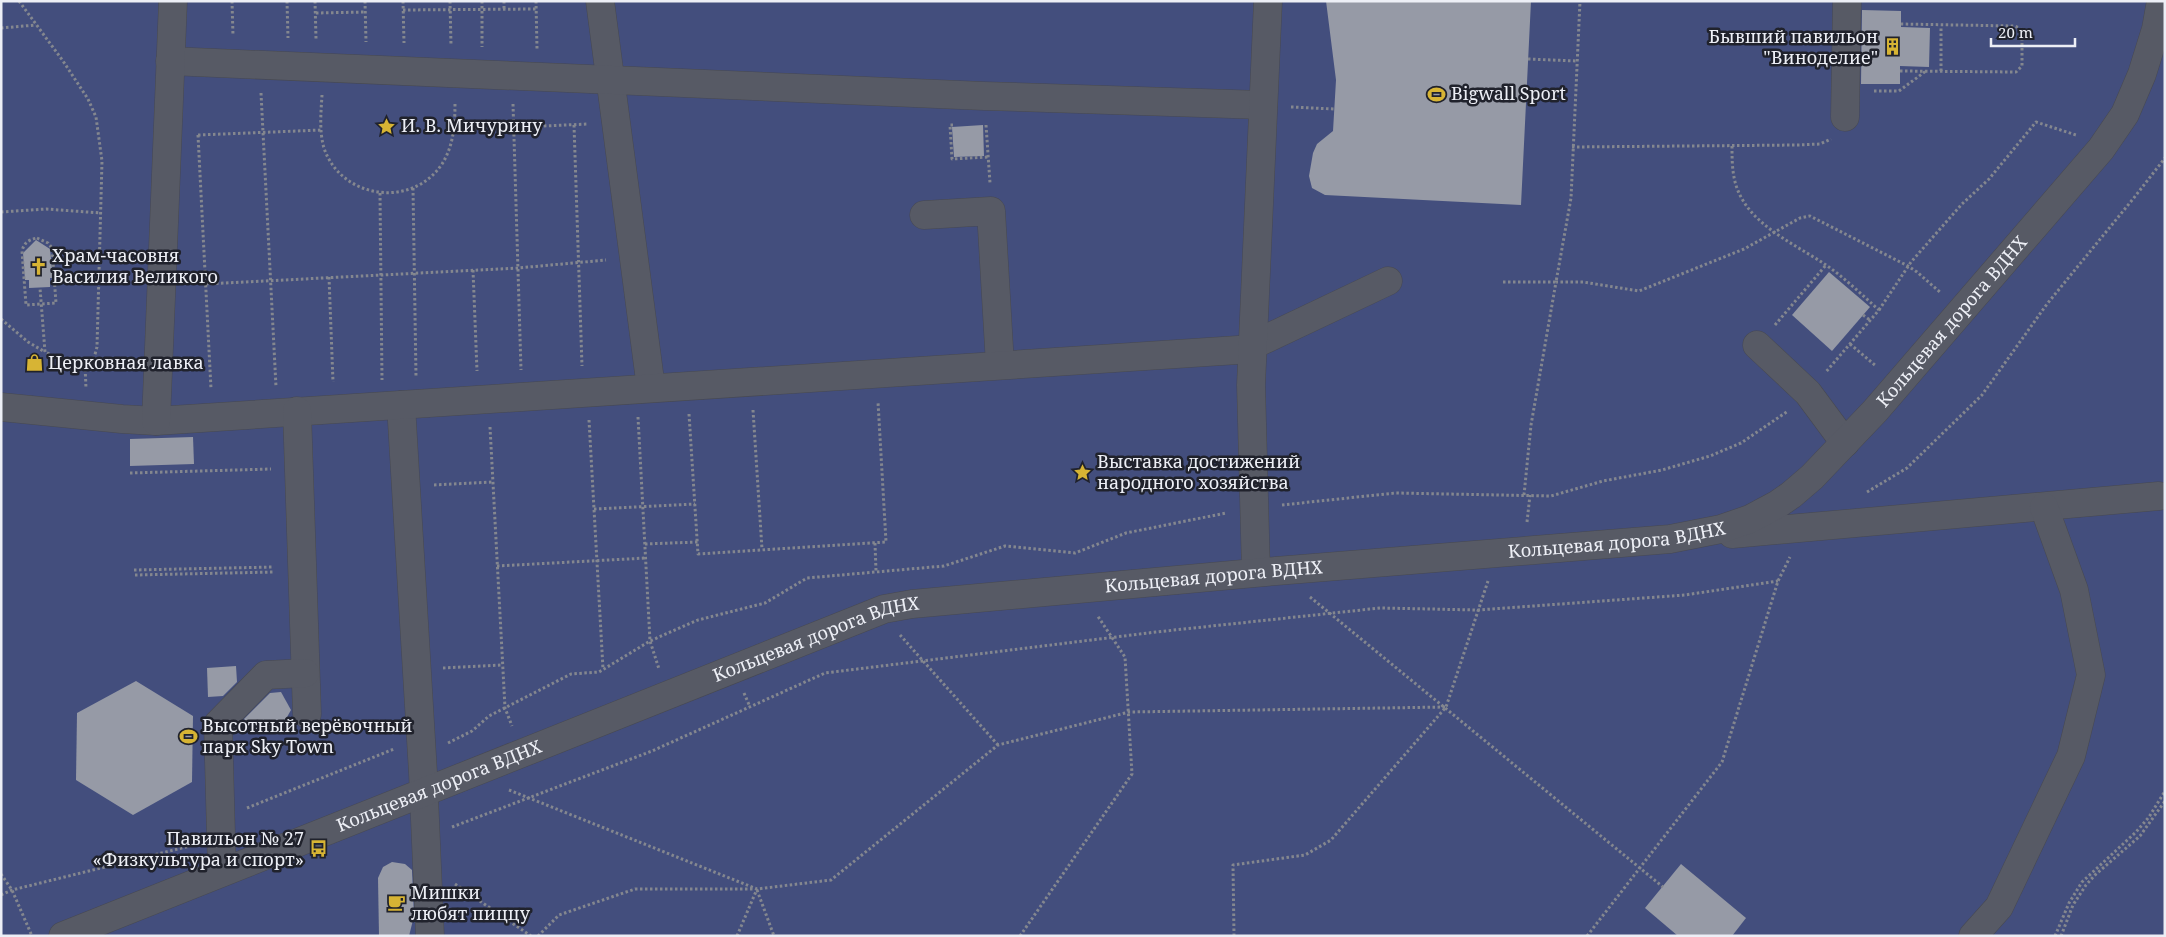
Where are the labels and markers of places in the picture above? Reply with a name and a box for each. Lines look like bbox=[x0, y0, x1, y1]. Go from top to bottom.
place label: Бывший павильон "Виноделие" bbox=[1709, 24, 1878, 69]
building icon: Бывший павильон "Виноделие" bbox=[1882, 37, 1902, 57]
place label: Bigwall Sport bbox=[1451, 81, 1566, 105]
sports icon: Bigwall Sport bbox=[1427, 84, 1447, 104]
place label: И. В. Мичурину bbox=[401, 113, 543, 137]
place icon: И. В. Мичурину bbox=[377, 116, 397, 136]
place label: Храм-часовня Василия Великого bbox=[52, 243, 218, 288]
church icon: Храм-часовня Василия Великого bbox=[28, 256, 48, 276]
place label: Церковная лавка bbox=[48, 350, 204, 374]
shop icon: Церковная лавка bbox=[24, 353, 44, 373]
place label: Выставка достижений народного хозяйства bbox=[1097, 449, 1300, 494]
place icon: Выставка достижений народного хозяйства bbox=[1073, 462, 1093, 482]
place label: Высотный верёвочный парк Sky Town bbox=[202, 713, 412, 758]
sports icon: Высотный верёвочный парк Sky Town bbox=[178, 726, 198, 746]
place label: Павильон № 27 «Физкультура и спорт» bbox=[93, 826, 304, 871]
bus stop icon: Павильон № 27 «Физкультура и спорт» bbox=[308, 839, 328, 859]
place label: Мишки любят пиццу bbox=[411, 880, 531, 925]
cafe icon: Мишки любят пиццу bbox=[387, 893, 407, 913]

